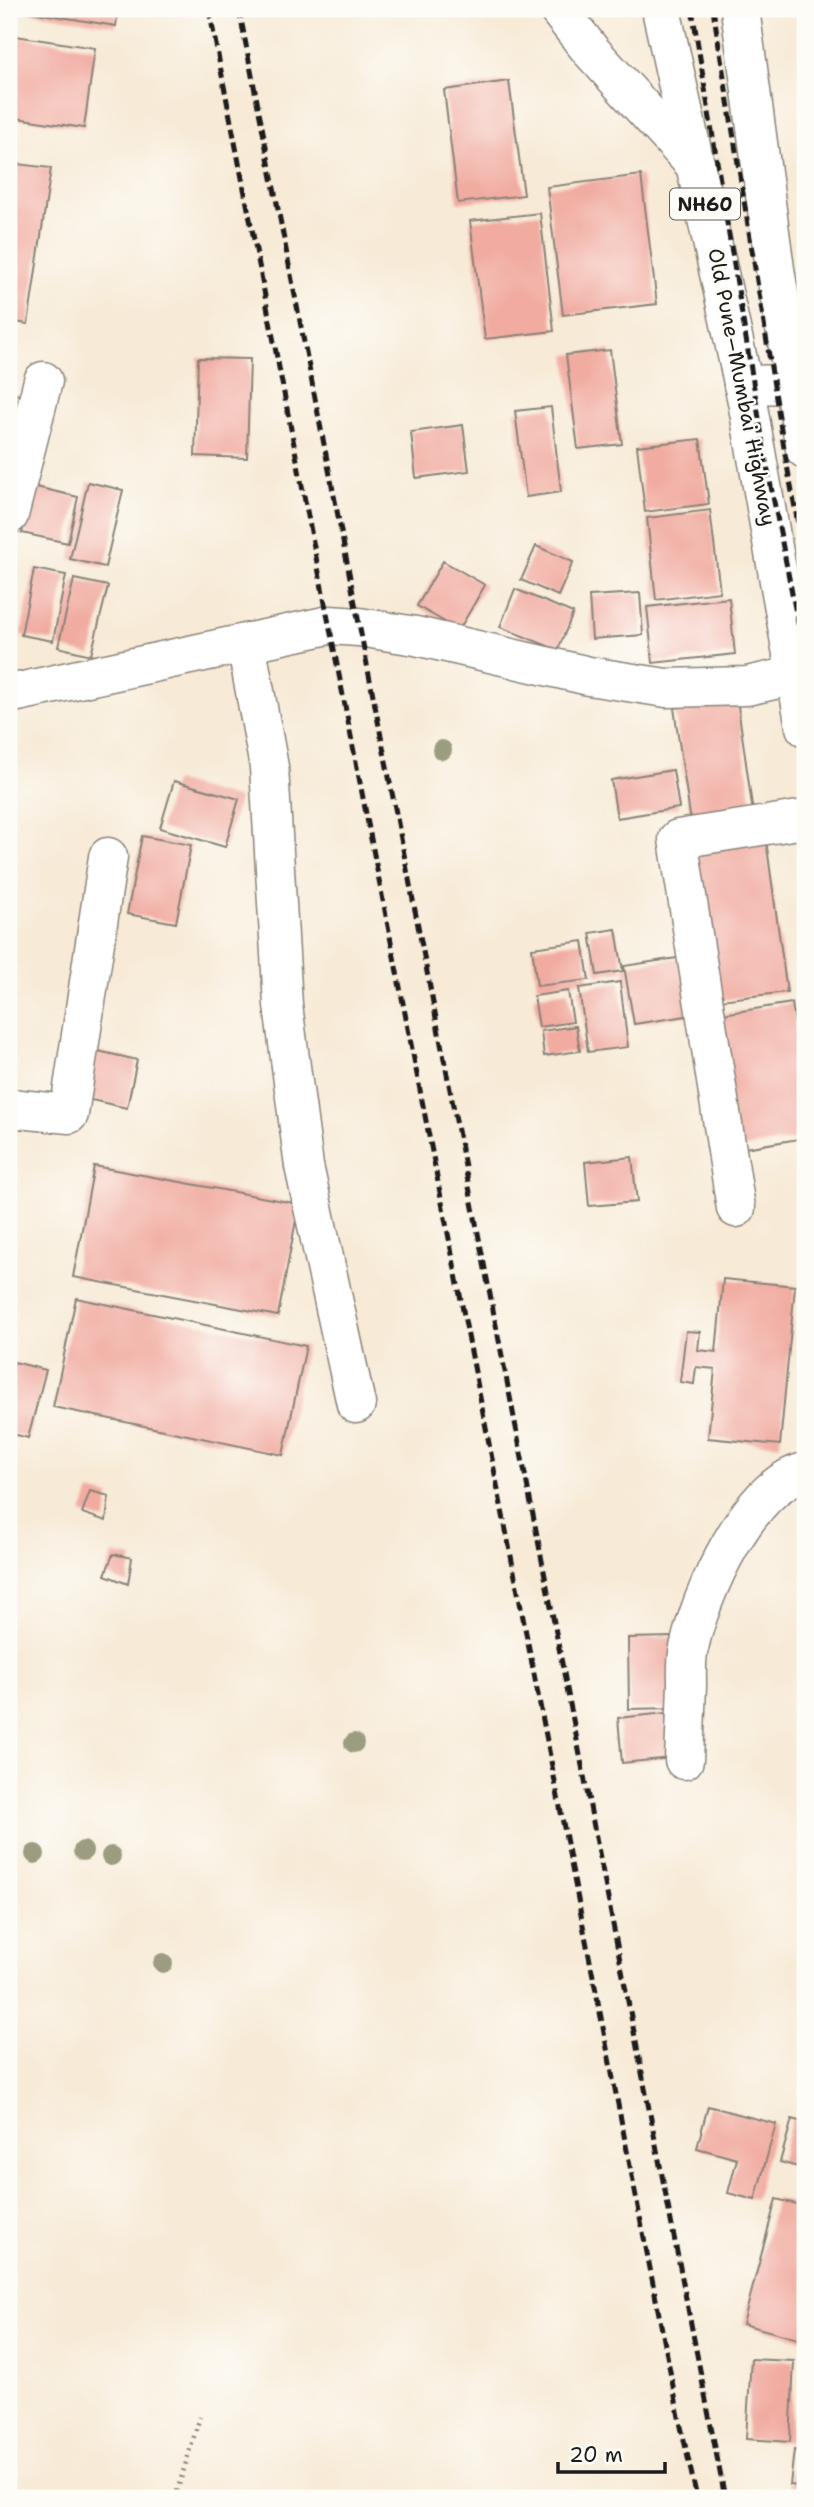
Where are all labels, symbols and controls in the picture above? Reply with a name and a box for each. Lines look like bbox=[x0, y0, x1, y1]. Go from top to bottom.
road number: NH60 bbox=[670, 188, 740, 220]
street label: Old Pune–Mumbai Highway bbox=[701, 246, 783, 528]
scale bar bbox=[558, 2430, 665, 2474]
text: 20 m bbox=[569, 2441, 623, 2469]

